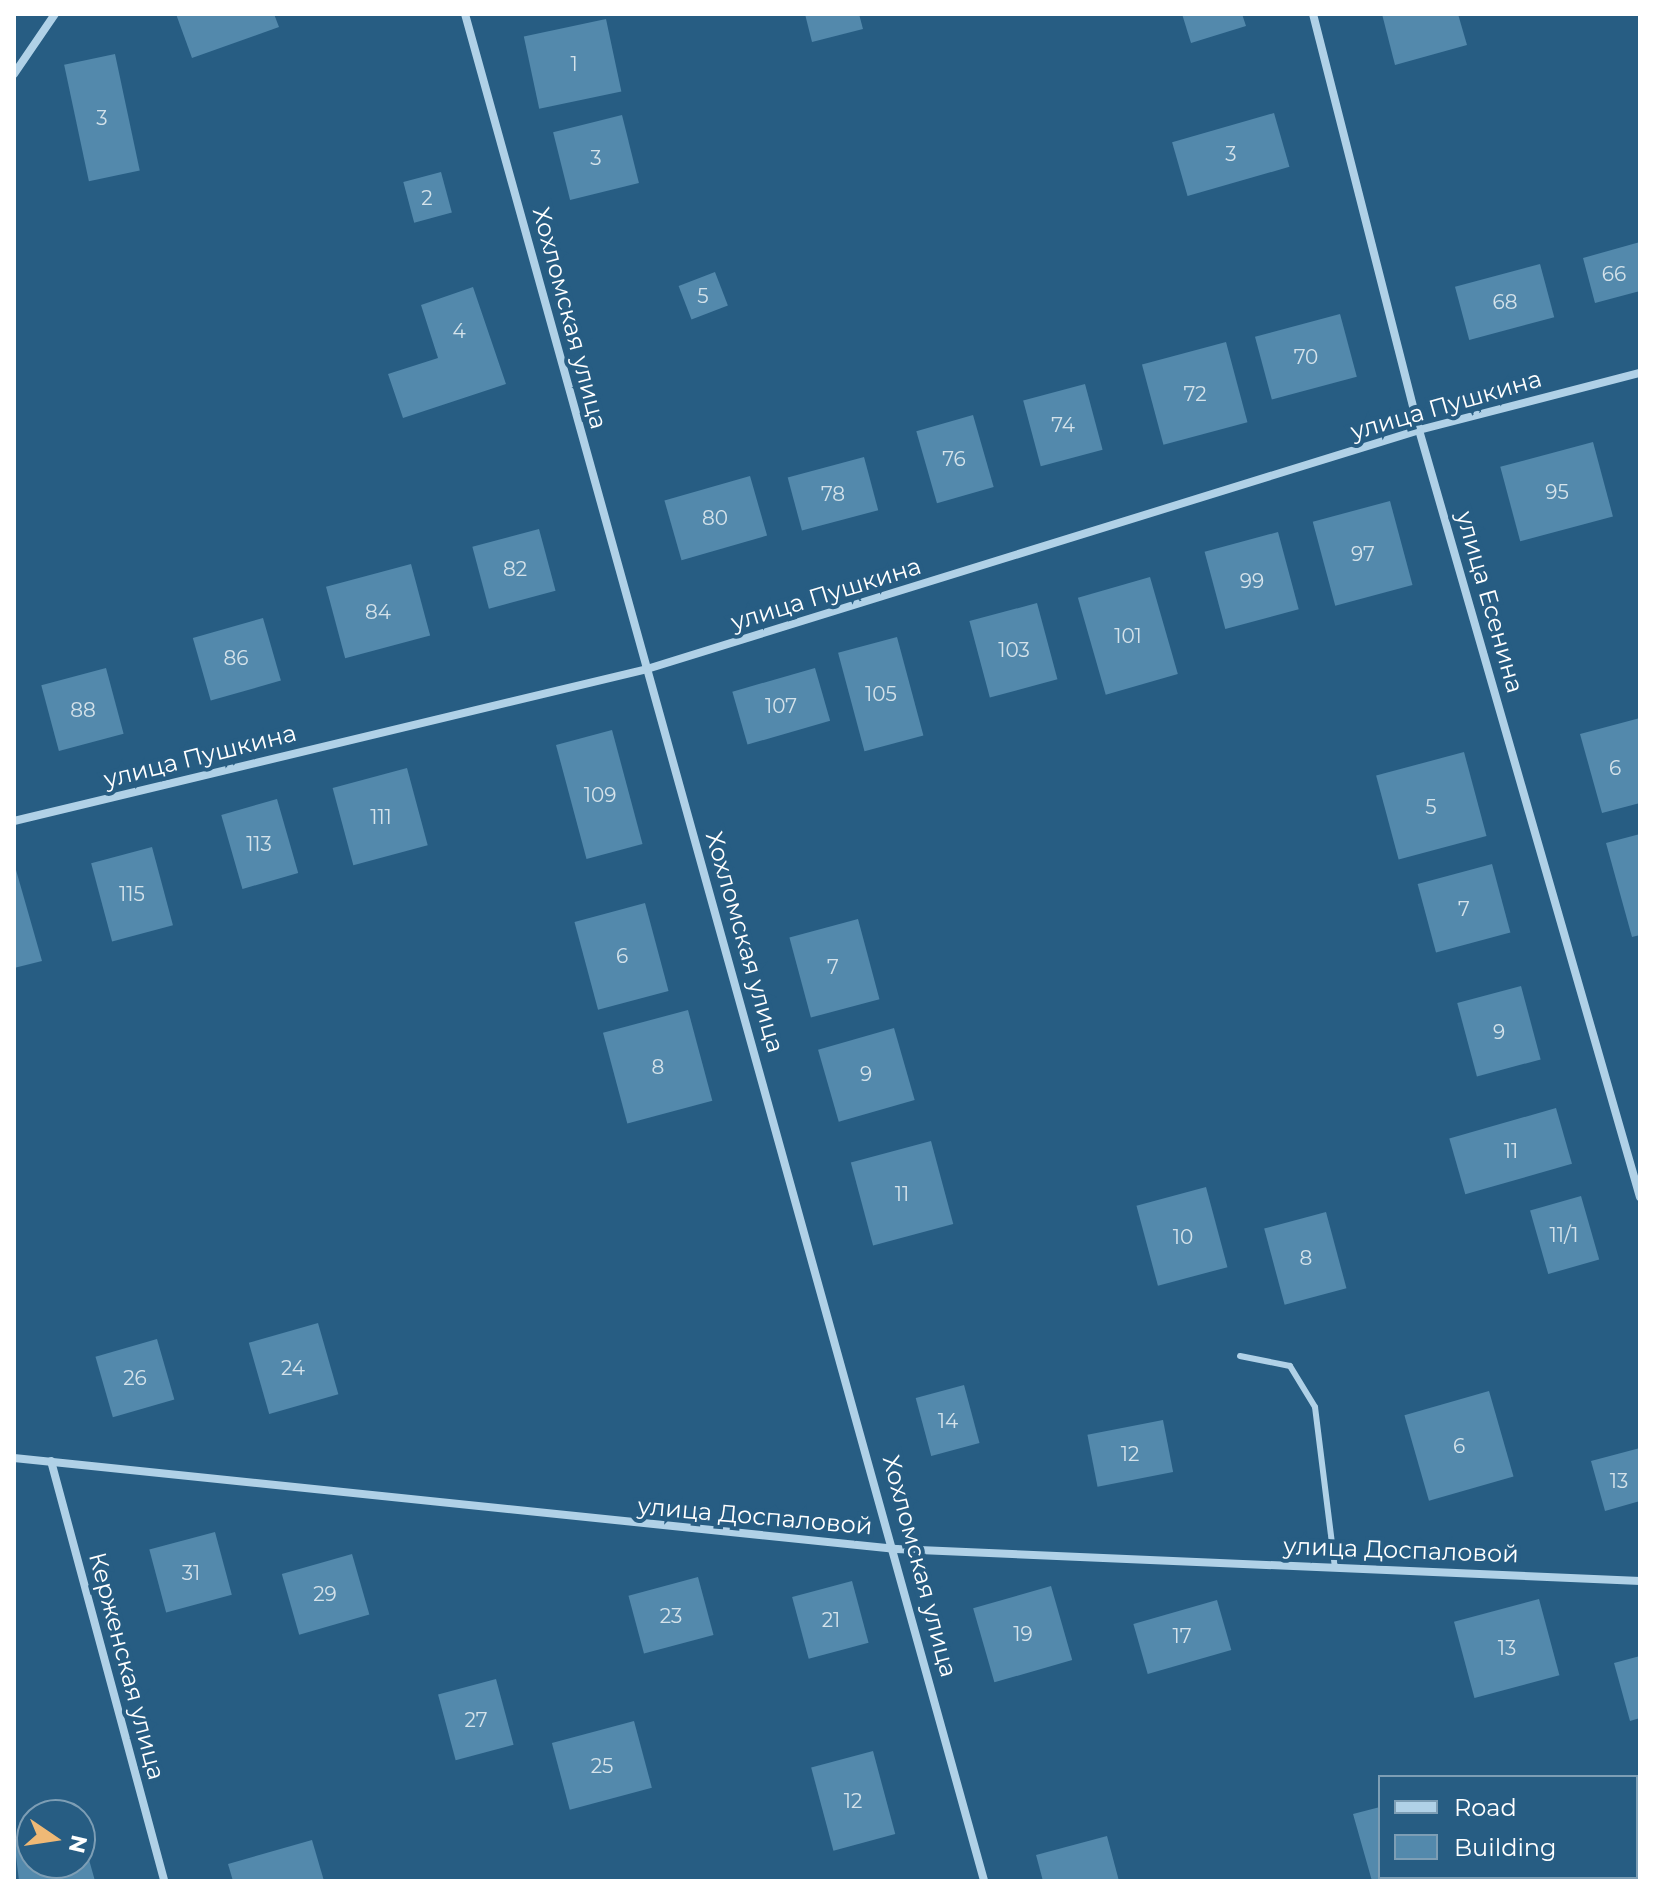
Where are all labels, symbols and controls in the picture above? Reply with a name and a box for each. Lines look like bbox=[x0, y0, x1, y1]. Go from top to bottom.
house number: 1 bbox=[570, 52, 578, 76]
house number: 3 bbox=[96, 106, 108, 130]
house number: 3 bbox=[1225, 142, 1237, 166]
house number: 3 bbox=[590, 146, 602, 170]
house number: 2 bbox=[421, 186, 433, 210]
street label: Хохломская улица bbox=[526, 204, 614, 432]
house number: 66 bbox=[1602, 262, 1626, 286]
house number: 5 bbox=[697, 284, 709, 308]
house number: 68 bbox=[1493, 290, 1517, 314]
house number: 4 bbox=[452, 319, 466, 343]
house number: 70 bbox=[1294, 345, 1318, 369]
street label: улица Пушкина bbox=[1347, 364, 1545, 446]
house number: 72 bbox=[1183, 382, 1207, 406]
house number: 74 bbox=[1051, 413, 1075, 437]
house number: 76 bbox=[942, 447, 966, 471]
house number: 95 bbox=[1545, 480, 1569, 504]
house number: 78 bbox=[821, 482, 845, 506]
house number: 80 bbox=[702, 506, 728, 530]
street label: улица Есенина bbox=[1450, 508, 1530, 696]
house number: 97 bbox=[1351, 542, 1375, 566]
street label: улица Пушкина bbox=[727, 551, 925, 637]
house number: 82 bbox=[503, 557, 527, 581]
house number: 99 bbox=[1240, 569, 1264, 593]
house number: 84 bbox=[365, 600, 391, 624]
house number: 101 bbox=[1114, 624, 1142, 648]
house number: 103 bbox=[998, 638, 1030, 662]
house number: 86 bbox=[224, 646, 248, 670]
house number: 105 bbox=[865, 682, 897, 706]
house number: 107 bbox=[765, 694, 797, 718]
house number: 88 bbox=[70, 698, 96, 722]
street label: улица Пушкина bbox=[101, 718, 299, 794]
house number: 6 bbox=[1609, 756, 1621, 780]
house number: 109 bbox=[584, 783, 616, 807]
house number: 5 bbox=[1425, 795, 1437, 819]
house number: 111 bbox=[370, 805, 392, 829]
street label: Хохломская улица bbox=[700, 828, 790, 1056]
house number: 113 bbox=[246, 832, 272, 856]
house number: 115 bbox=[119, 882, 145, 906]
house number: 7 bbox=[1458, 897, 1470, 921]
house number: 6 bbox=[616, 944, 628, 968]
house number: 7 bbox=[827, 955, 839, 979]
house number: 9 bbox=[1493, 1020, 1505, 1044]
house number: 8 bbox=[652, 1055, 664, 1079]
house number: 9 bbox=[860, 1062, 872, 1086]
house number: 11 bbox=[1504, 1139, 1518, 1163]
house number: 11 bbox=[895, 1182, 909, 1206]
house number: 11/1 bbox=[1550, 1223, 1578, 1247]
house number: 10 bbox=[1173, 1225, 1193, 1249]
house number: 8 bbox=[1300, 1246, 1312, 1270]
house number: 24 bbox=[281, 1356, 305, 1380]
house number: 26 bbox=[123, 1366, 147, 1390]
house number: 14 bbox=[938, 1409, 958, 1433]
house number: 6 bbox=[1453, 1434, 1465, 1458]
house number: 12 bbox=[1121, 1442, 1139, 1466]
street label: Хохломская улица bbox=[876, 1452, 964, 1680]
house number: 13 bbox=[1610, 1469, 1628, 1493]
street label: улица Доспаловой bbox=[636, 1491, 874, 1541]
street label: улица Доспаловой bbox=[1283, 1531, 1519, 1569]
street label: Керженская улица bbox=[83, 1549, 171, 1783]
house number: 31 bbox=[182, 1561, 200, 1585]
house number: 29 bbox=[313, 1582, 337, 1606]
house number: 23 bbox=[660, 1604, 682, 1628]
house number: 21 bbox=[822, 1608, 840, 1632]
house number: 19 bbox=[1013, 1622, 1033, 1646]
house number: 17 bbox=[1173, 1624, 1191, 1648]
house number: 13 bbox=[1498, 1636, 1516, 1660]
house number: 27 bbox=[464, 1708, 488, 1732]
house number: 25 bbox=[591, 1754, 613, 1778]
legend bbox=[1378, 1775, 1638, 1879]
house number: 12 bbox=[844, 1789, 862, 1813]
text: Road bbox=[1454, 1793, 1517, 1822]
north arrow bbox=[16, 1799, 96, 1879]
text: N bbox=[63, 1832, 93, 1856]
text: Building bbox=[1454, 1833, 1557, 1862]

